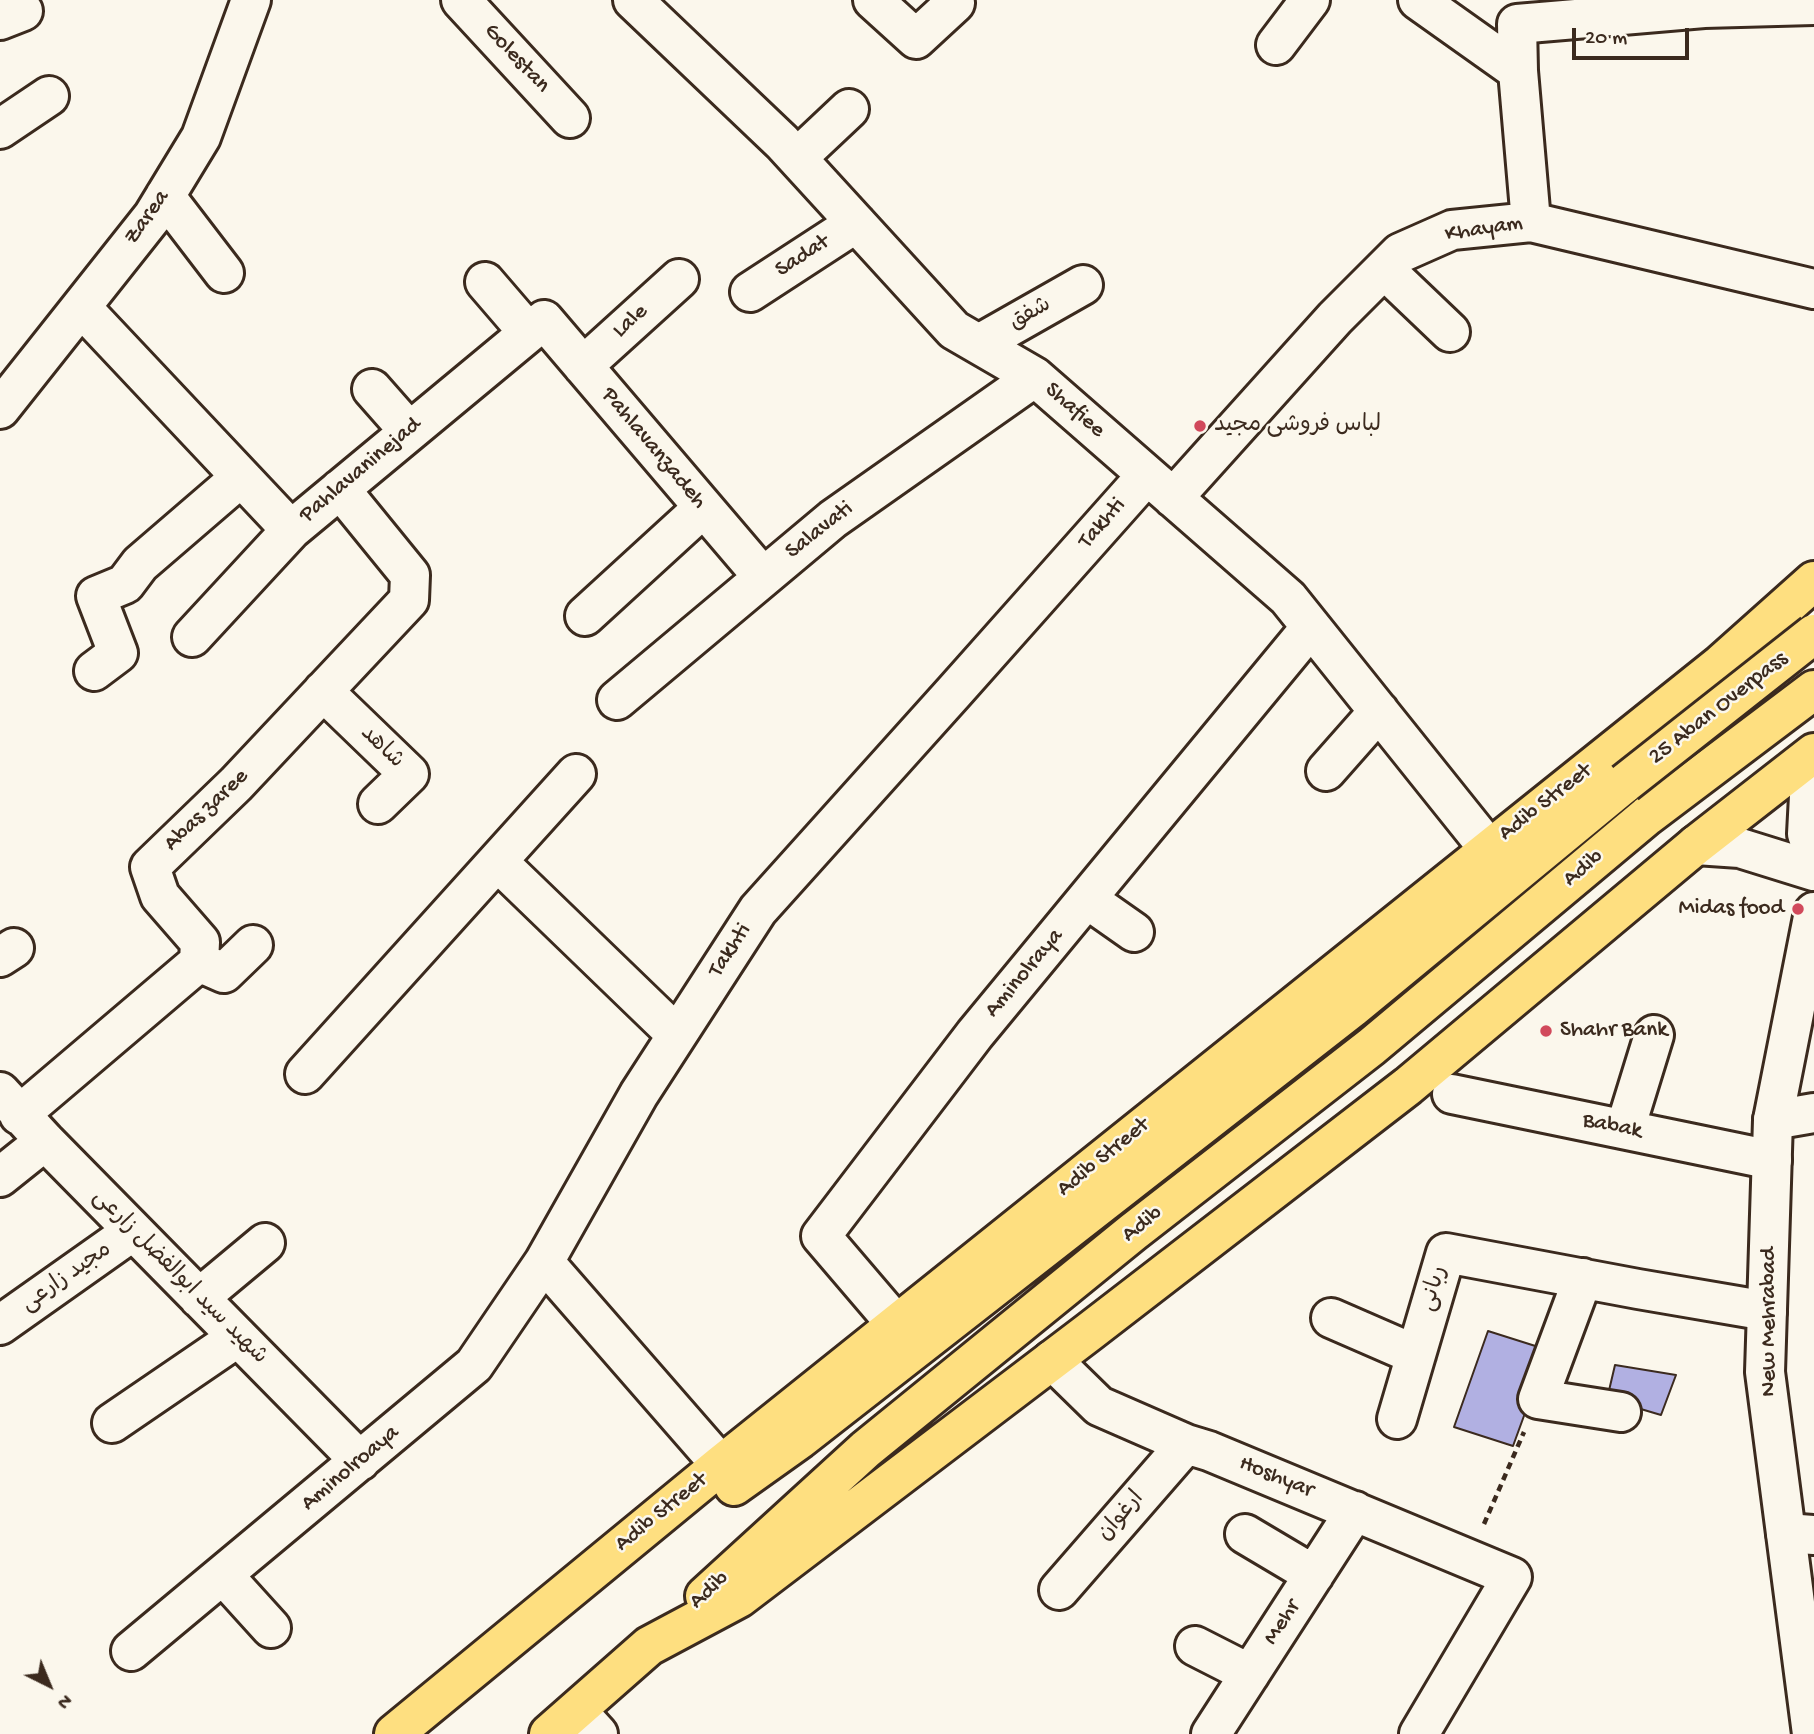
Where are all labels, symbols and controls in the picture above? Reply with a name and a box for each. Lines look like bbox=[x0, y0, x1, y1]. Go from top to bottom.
scale bar bbox=[1576, 14, 1693, 58]
street label: Golestan bbox=[477, 19, 555, 99]
text: 20 m bbox=[1585, 27, 1627, 52]
street label: Zarea bbox=[119, 185, 177, 251]
street label: Khayam bbox=[1443, 210, 1525, 250]
street label: Sadat bbox=[771, 229, 835, 285]
street label: شفق bbox=[1005, 292, 1057, 338]
street label: Lale bbox=[608, 299, 654, 345]
street label: Shafiee bbox=[1038, 377, 1110, 445]
street label: Pahlavanzadeh bbox=[594, 383, 712, 515]
street label: Pahlavaninejad bbox=[295, 412, 427, 530]
place label: لباس فروشی مجید bbox=[1214, 412, 1381, 440]
marker: لباس فروشی مجید bbox=[1192, 418, 1208, 434]
street label: Takhti bbox=[1073, 493, 1133, 555]
street label: Salavati bbox=[781, 496, 859, 566]
street label: 25 Aban Overpass bbox=[1644, 646, 1794, 772]
street label: شاهد bbox=[353, 721, 409, 775]
street label: Adib Street bbox=[1494, 758, 1598, 848]
street label: Abas zaree bbox=[159, 764, 255, 858]
street label: Adib bbox=[1558, 844, 1610, 894]
place label: Midas food bbox=[1679, 895, 1784, 923]
marker: Midas food bbox=[1790, 901, 1806, 917]
street label: Takhti bbox=[703, 919, 759, 983]
street label: Aminolraya bbox=[980, 924, 1070, 1024]
place label: Shahr Bank bbox=[1560, 1017, 1667, 1045]
marker: Shahr Bank bbox=[1538, 1023, 1554, 1039]
street label: Babak bbox=[1580, 1108, 1644, 1146]
street label: Adib Street bbox=[1052, 1112, 1156, 1204]
street label: شهید سید ابوالفضل زارعی bbox=[86, 1185, 272, 1371]
street label: Adib bbox=[1117, 1201, 1169, 1249]
street label: مجید زارعی bbox=[16, 1237, 118, 1319]
street label: New Mehrabad bbox=[1756, 1247, 1784, 1397]
street label: ربانی bbox=[1415, 1263, 1455, 1315]
street label: Aminolroaya bbox=[296, 1420, 406, 1518]
street label: Hoshyar bbox=[1235, 1451, 1317, 1505]
street label: Adib Street bbox=[610, 1467, 714, 1559]
street label: ارغوان bbox=[1093, 1486, 1151, 1548]
street label: Adib bbox=[684, 1566, 736, 1616]
street label: Mehr bbox=[1258, 1595, 1308, 1651]
north arrow bbox=[14, 1650, 84, 1720]
text: N bbox=[51, 1688, 76, 1713]

